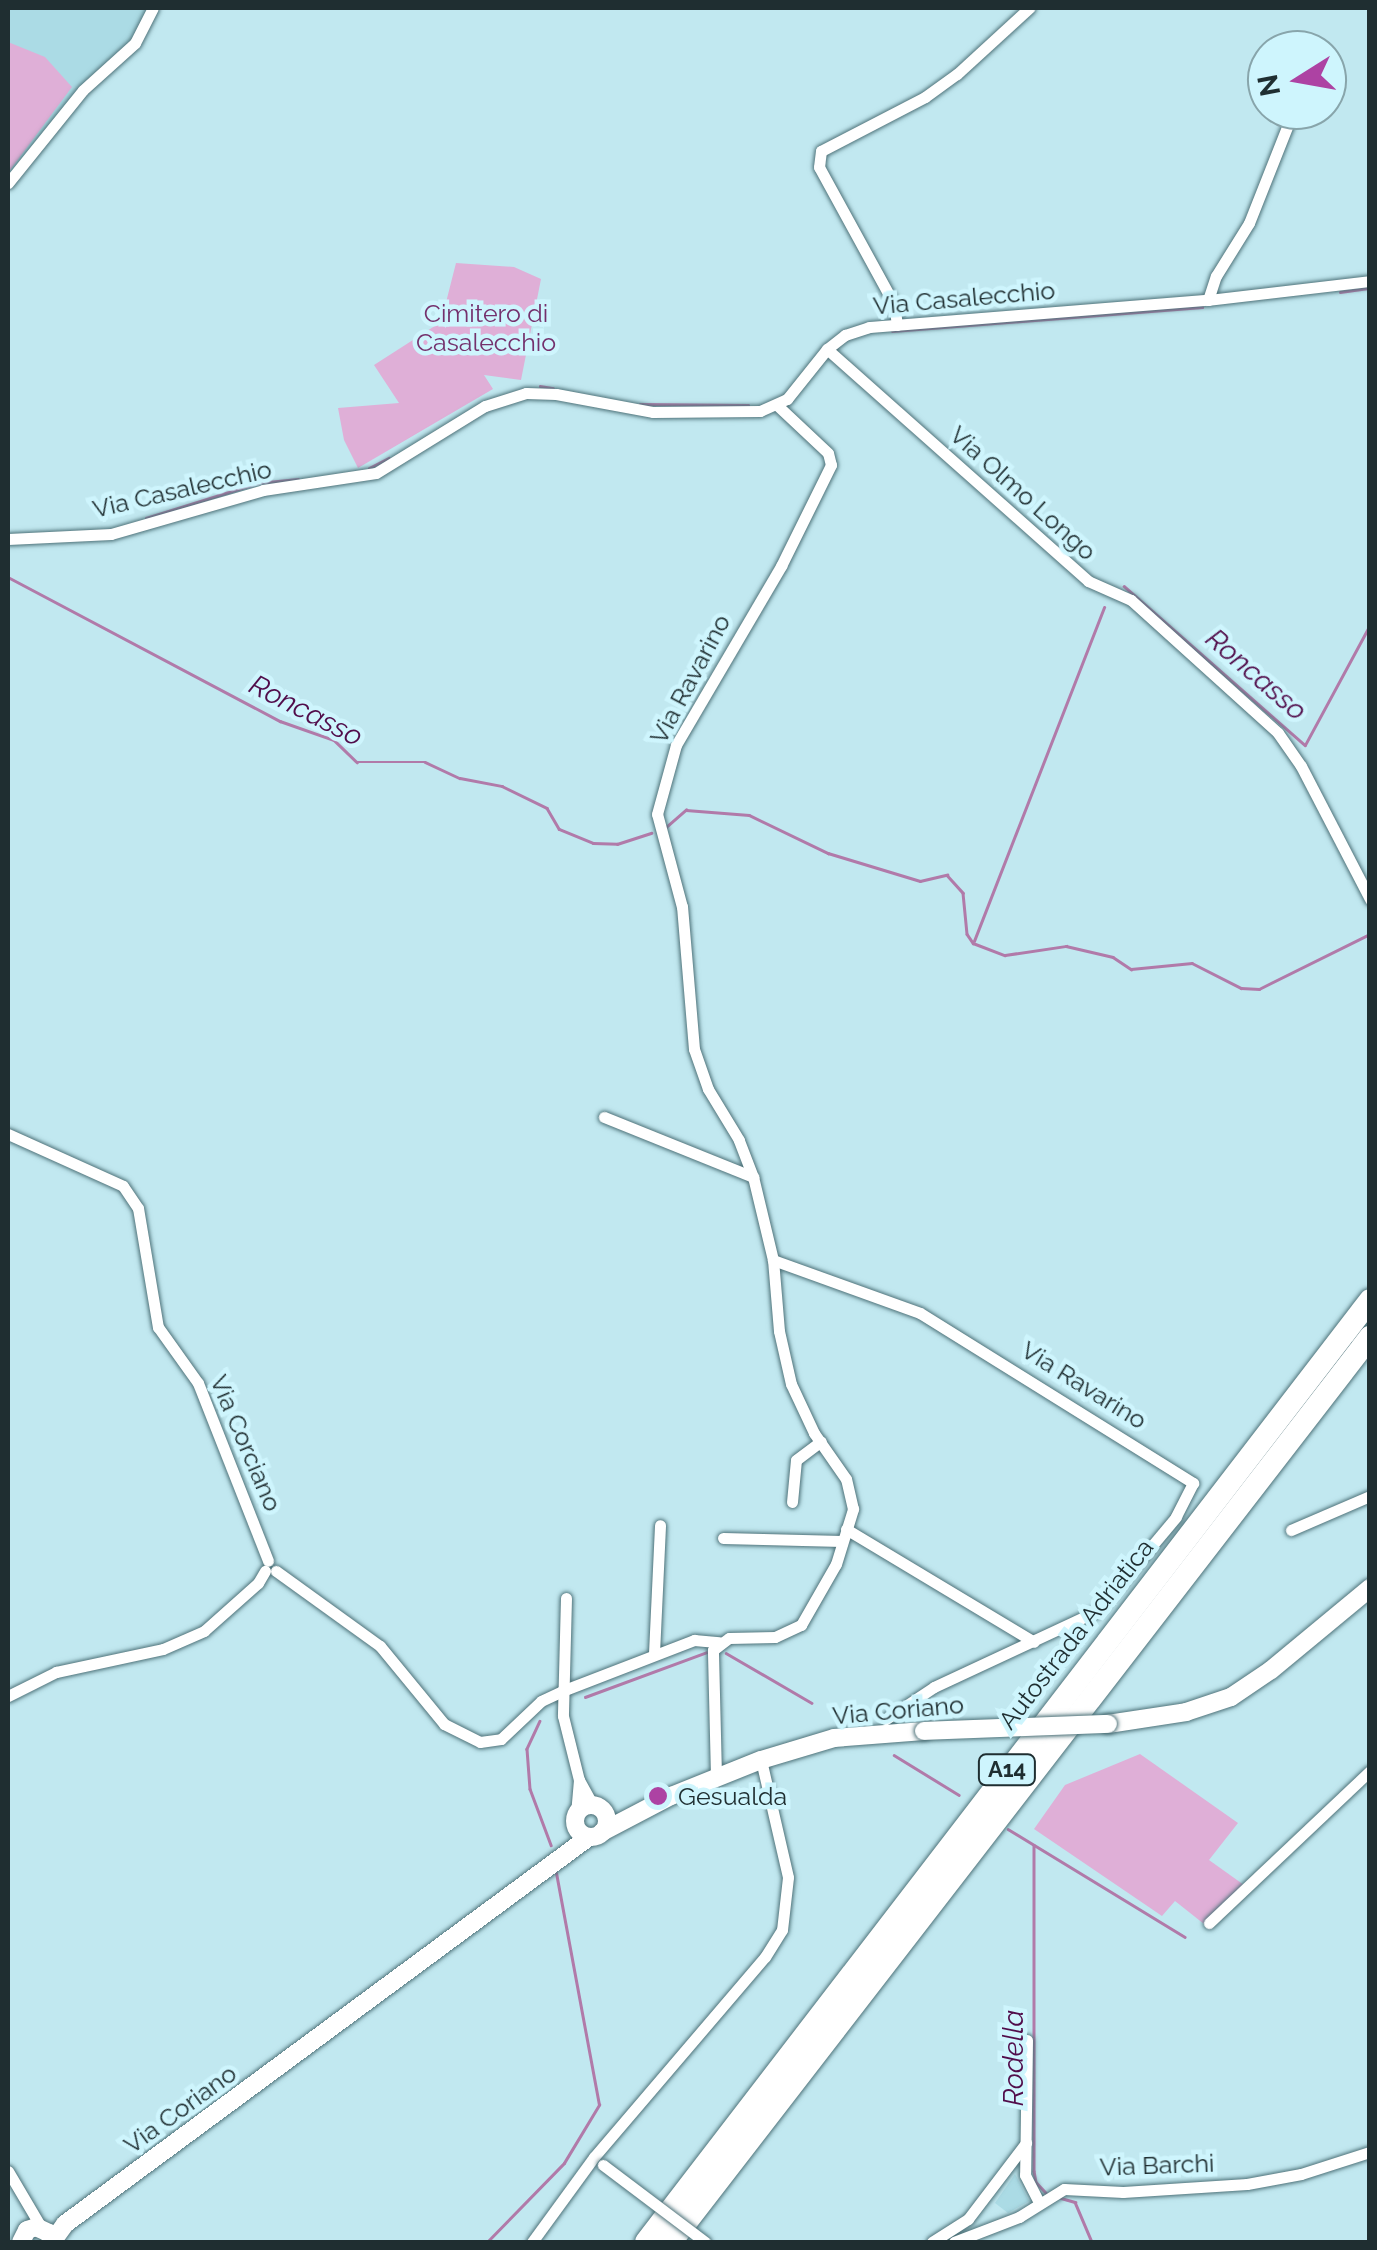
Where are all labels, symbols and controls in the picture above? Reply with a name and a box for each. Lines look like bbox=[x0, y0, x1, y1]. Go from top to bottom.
north arrow bbox=[1247, 30, 1347, 130]
text: N bbox=[1251, 72, 1287, 99]
street label: Via Casalecchio bbox=[872, 275, 1056, 321]
park label: Cimitero di Casalecchio bbox=[416, 299, 556, 358]
street label: Via Olmo Longo bbox=[944, 420, 1102, 566]
street label: Via Casalecchio bbox=[90, 454, 274, 524]
street label: Via Ravarino bbox=[643, 609, 737, 749]
water label: Roncasso bbox=[1199, 622, 1313, 728]
water label: Roncasso bbox=[244, 668, 368, 754]
street label: Via Ravarino bbox=[1016, 1335, 1152, 1435]
street label: Via Corciano bbox=[204, 1370, 288, 1516]
street label: Autostrada Adriatica bbox=[992, 1533, 1160, 1735]
street label: Via Coriano bbox=[831, 1689, 965, 1731]
road number: A14 bbox=[977, 1753, 1037, 1787]
place label: Gesualda bbox=[678, 1781, 787, 1811]
marker: Gesualda bbox=[647, 1785, 669, 1807]
water label: Rodella bbox=[997, 2010, 1031, 2106]
street label: Via Coriano bbox=[118, 2058, 242, 2160]
street label: Via Barchi bbox=[1099, 2148, 1215, 2182]

